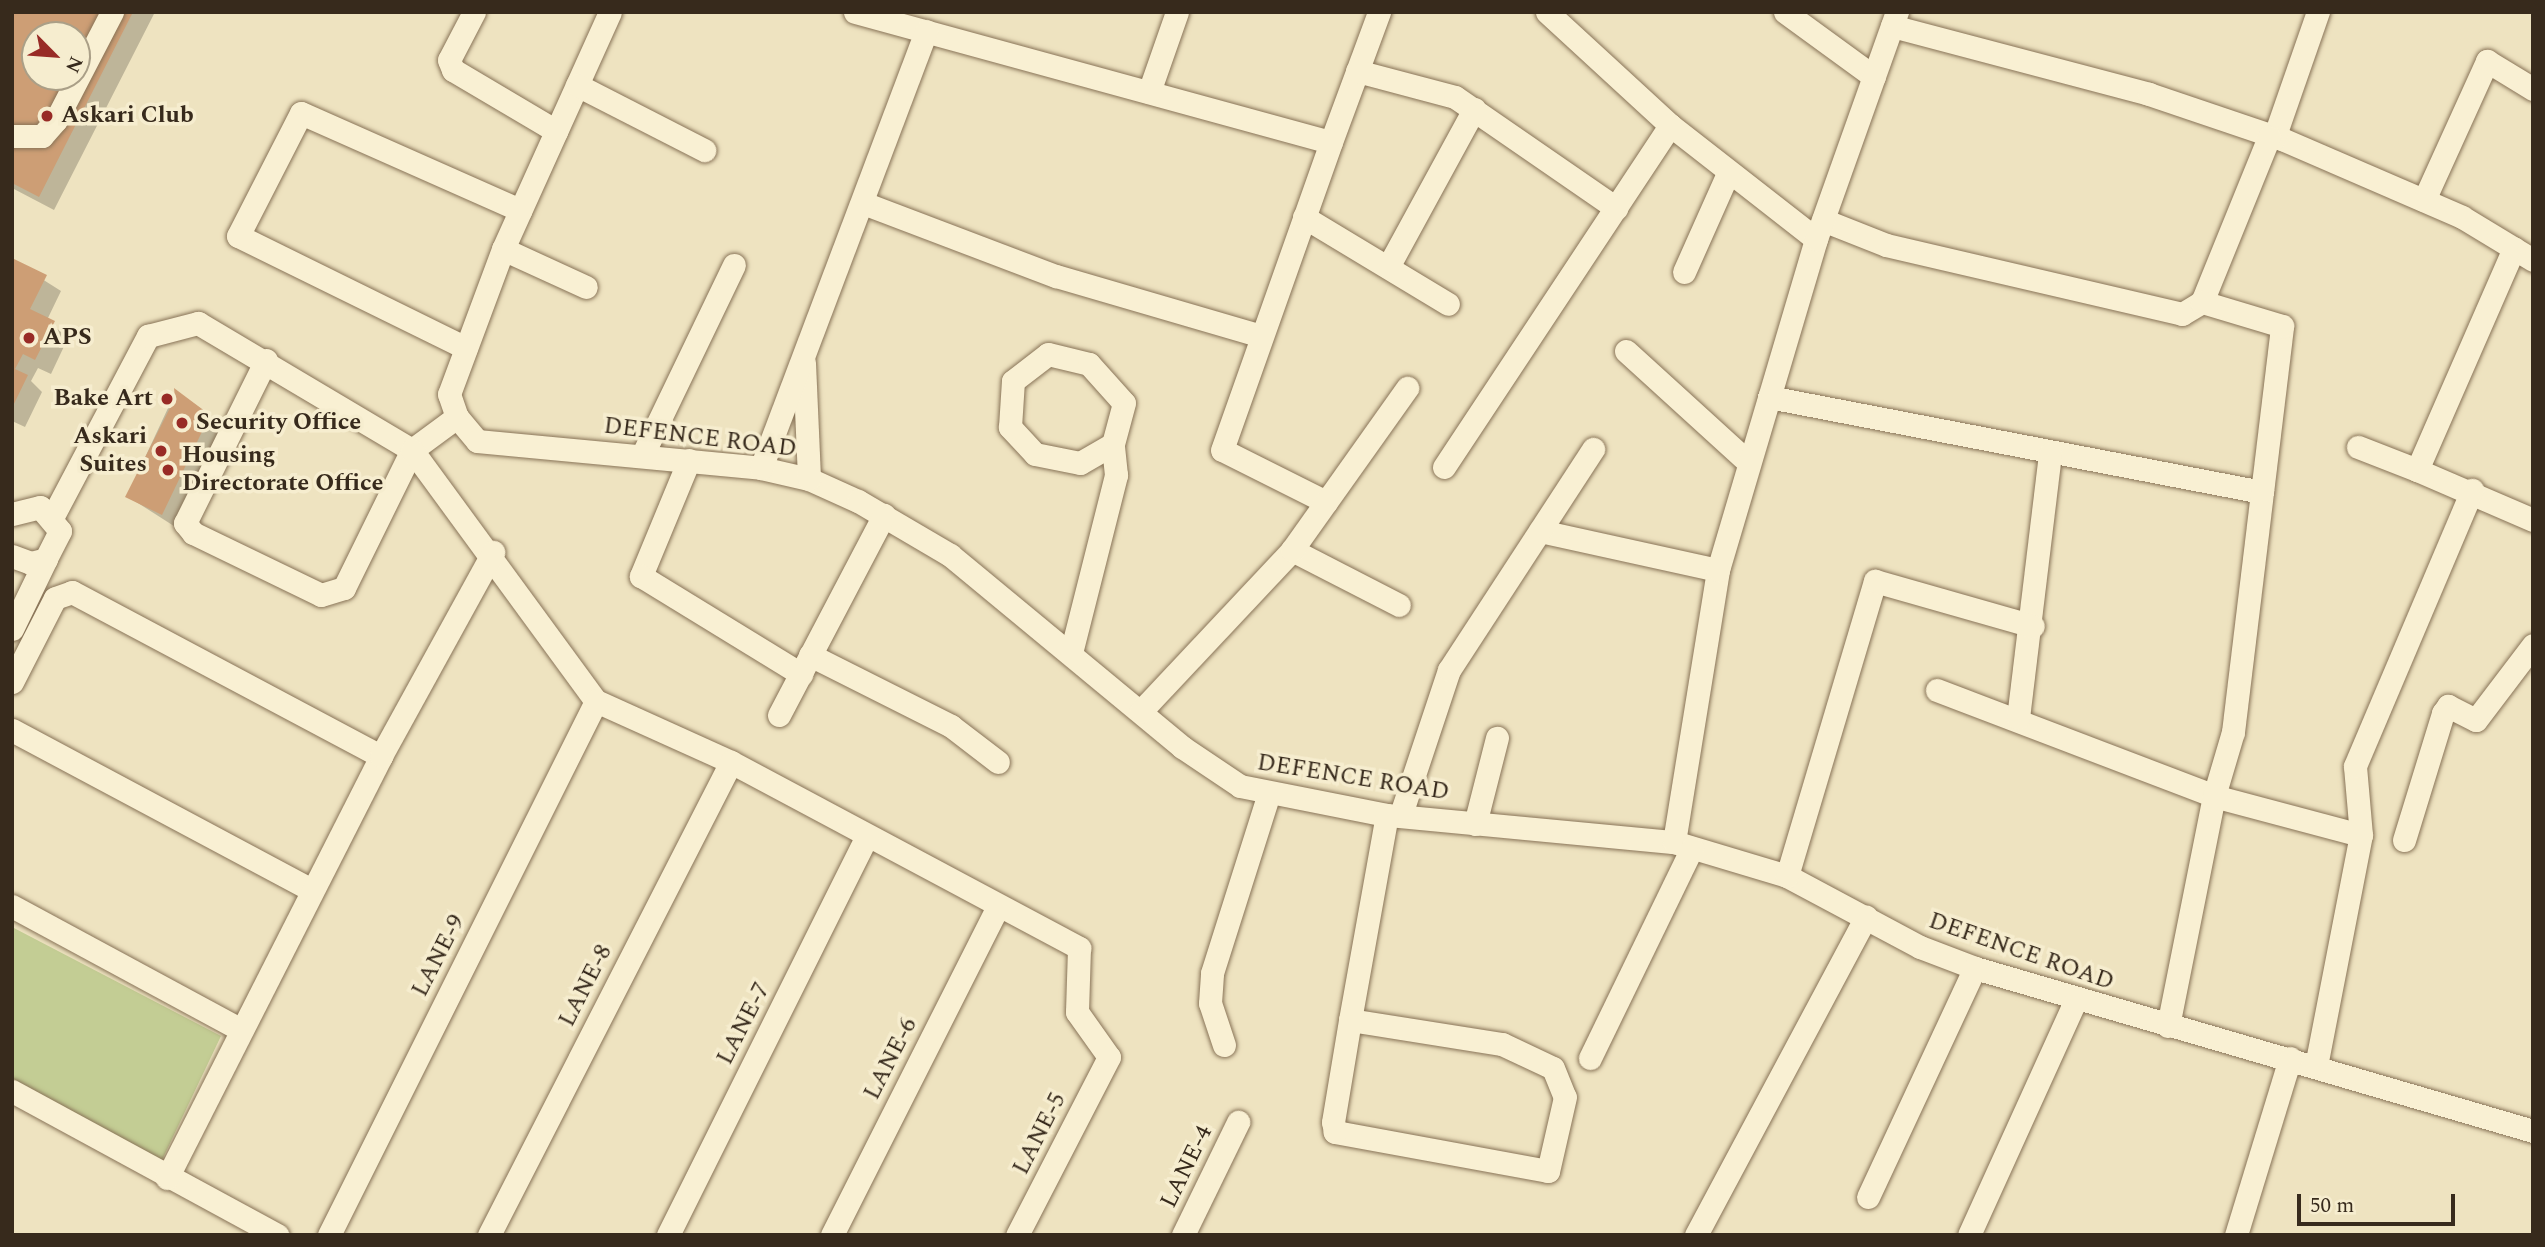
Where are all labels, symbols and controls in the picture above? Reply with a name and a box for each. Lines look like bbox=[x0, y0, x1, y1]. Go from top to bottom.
north arrow bbox=[21, 21, 91, 91]
text: N bbox=[57, 51, 90, 77]
place label: Askari Club bbox=[61, 102, 194, 130]
marker: Askari Club bbox=[39, 108, 55, 124]
place label: APS bbox=[43, 324, 92, 352]
marker: APS bbox=[21, 330, 37, 346]
place label: Bake Art bbox=[54, 385, 153, 413]
marker: Bake Art bbox=[159, 391, 175, 407]
place label: Security Office bbox=[196, 409, 361, 437]
street label: DEFENCE ROAD bbox=[602, 412, 798, 464]
marker: Security Office bbox=[174, 415, 190, 431]
place label: Askari Suites bbox=[73, 423, 147, 479]
place label: Housing Directorate Office bbox=[182, 442, 383, 498]
marker: Askari Suites bbox=[153, 443, 169, 459]
marker: Housing Directorate Office bbox=[160, 462, 176, 478]
street label: DEFENCE ROAD bbox=[1255, 749, 1451, 807]
street label: DEFENCE ROAD bbox=[1925, 907, 2117, 997]
street label: LANE-9 bbox=[406, 910, 472, 1002]
street label: LANE-8 bbox=[553, 940, 619, 1032]
street label: LANE-7 bbox=[711, 978, 777, 1070]
street label: LANE-6 bbox=[858, 1013, 924, 1105]
street label: LANE-5 bbox=[1007, 1088, 1073, 1180]
street label: LANE-4 bbox=[1155, 1121, 1219, 1213]
scale bar bbox=[2300, 1180, 2458, 1224]
text: 50 m bbox=[2310, 1190, 2354, 1222]

